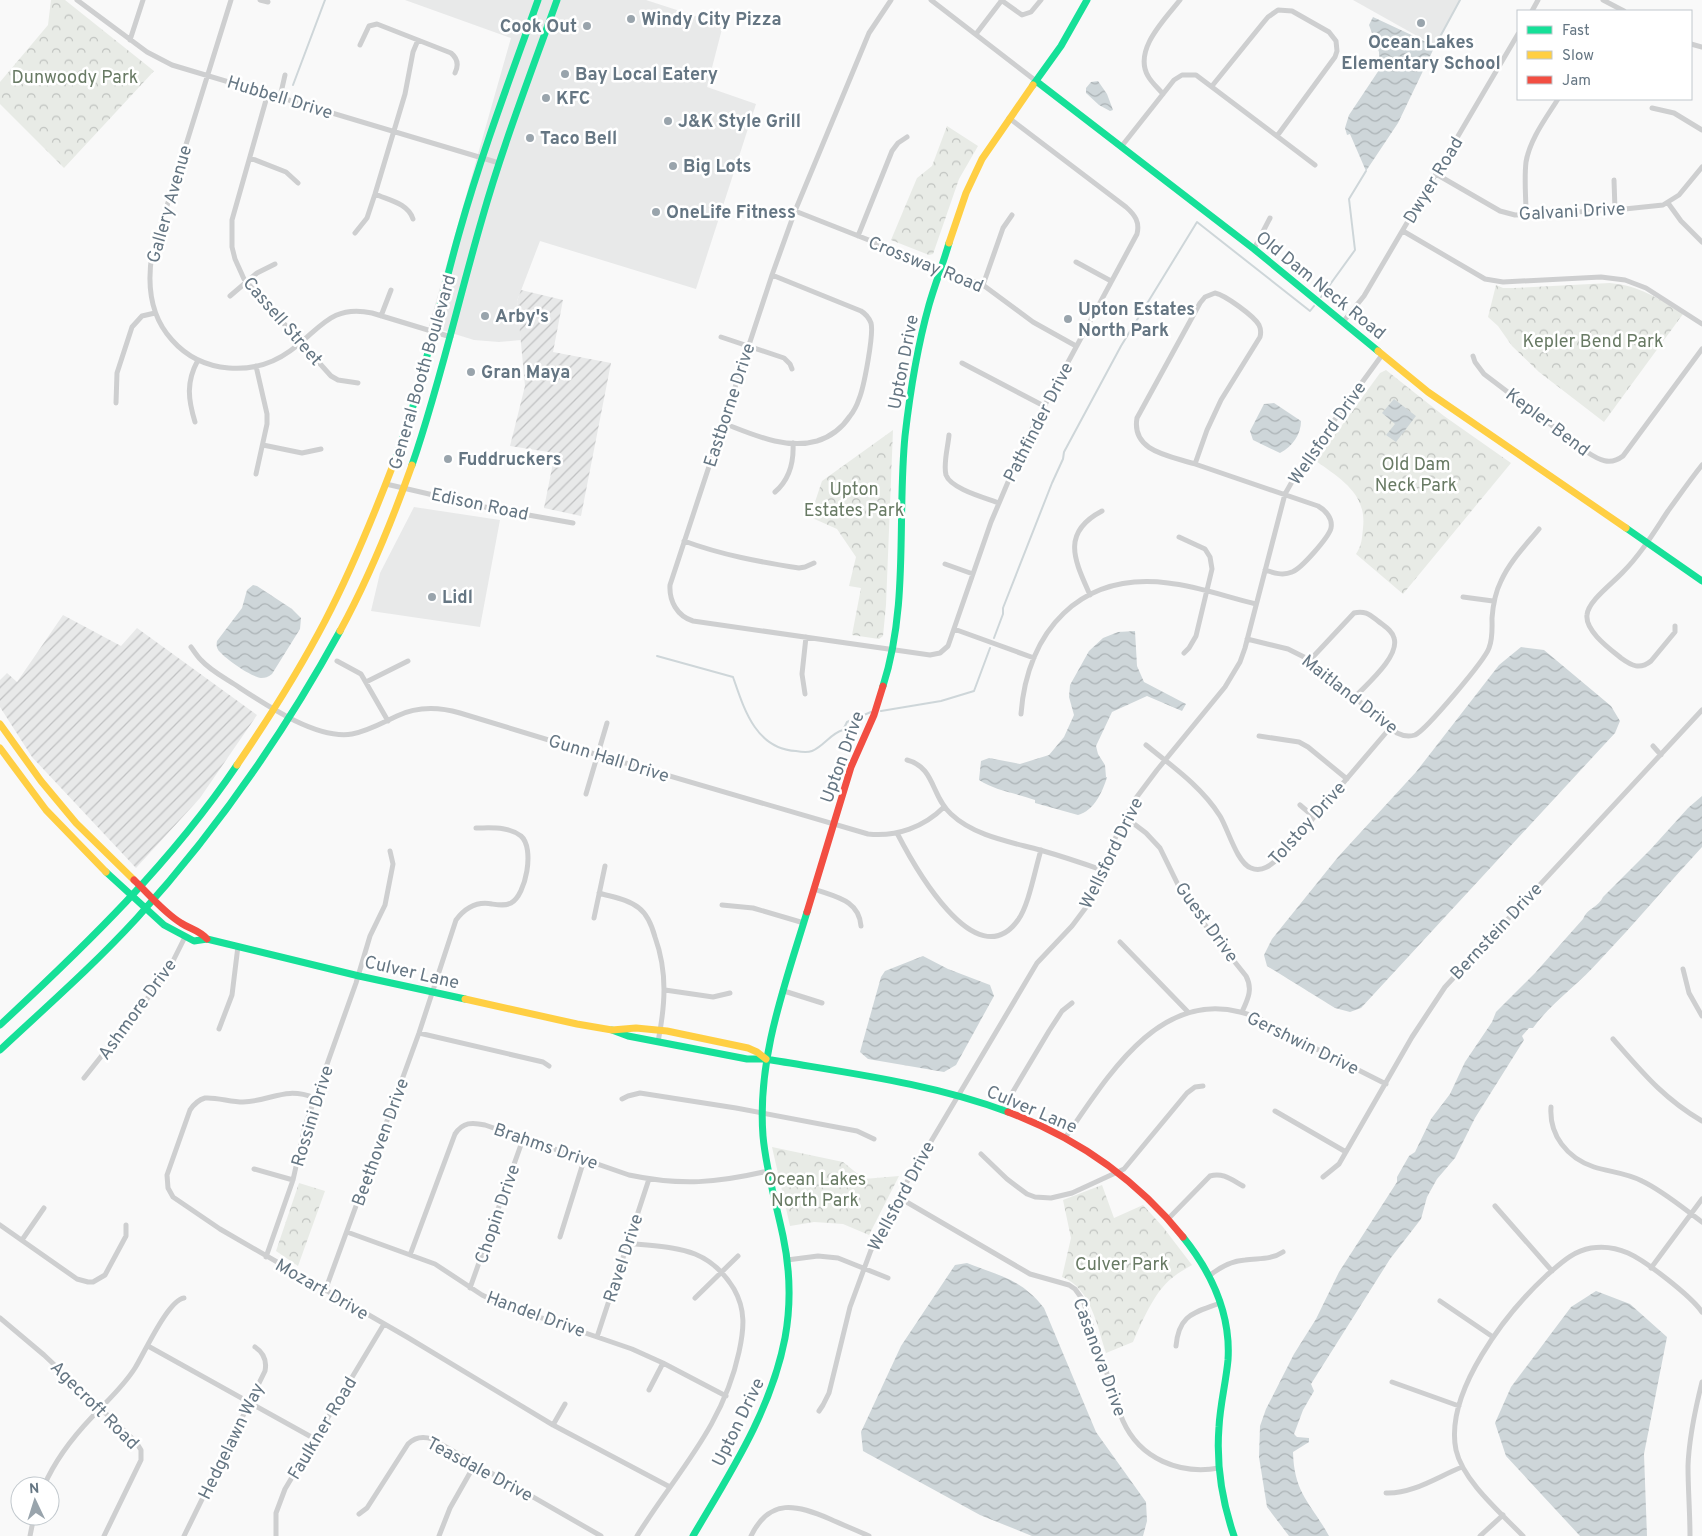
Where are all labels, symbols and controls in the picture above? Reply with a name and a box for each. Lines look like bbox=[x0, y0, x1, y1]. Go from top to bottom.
place label: Windy City Pizza bbox=[641, 9, 781, 32]
legend bbox=[1517, 10, 1692, 100]
marker: Windy City Pizza bbox=[625, 13, 637, 25]
place label: Cook Out bbox=[500, 16, 577, 39]
marker: Ocean Lakes Elementary School bbox=[1415, 17, 1427, 29]
marker: Cook Out bbox=[581, 20, 593, 32]
text: Fast bbox=[1562, 22, 1590, 41]
place label: Ocean Lakes Elementary School bbox=[1341, 32, 1501, 76]
text: Slow bbox=[1562, 47, 1594, 66]
place label: Bay Local Eatery bbox=[575, 64, 718, 87]
park label: Dunwoody Park bbox=[12, 67, 138, 90]
marker: Bay Local Eatery bbox=[559, 68, 571, 80]
street label: Hubbell Drive bbox=[224, 71, 335, 125]
text: Jam bbox=[1562, 72, 1591, 91]
place label: KFC bbox=[556, 88, 590, 111]
marker: KFC bbox=[540, 92, 552, 104]
place label: J&K Style Grill bbox=[678, 111, 801, 134]
marker: J&K Style Grill bbox=[662, 115, 674, 127]
place label: Taco Bell bbox=[540, 128, 617, 151]
marker: Taco Bell bbox=[524, 132, 536, 144]
street label: Dwyer Road bbox=[1399, 133, 1469, 228]
street label: Gallery Avenue bbox=[143, 143, 198, 266]
place label: Big Lots bbox=[683, 156, 751, 179]
marker: Big Lots bbox=[667, 160, 679, 172]
street label: Galvani Drive bbox=[1518, 198, 1626, 227]
place label: OneLife Fitness bbox=[666, 202, 796, 225]
marker: OneLife Fitness bbox=[650, 206, 662, 218]
street label: Old Dam Neck Road bbox=[1250, 227, 1390, 346]
street label: Crossway Road bbox=[864, 232, 986, 299]
street label: General Booth Boulevard bbox=[385, 272, 462, 473]
street label: Cassell Street bbox=[237, 273, 327, 371]
place label: Upton Estates North Park bbox=[1078, 299, 1195, 343]
place label: Arby's bbox=[495, 306, 549, 329]
marker: Arby's bbox=[479, 310, 491, 322]
street label: Upton Drive bbox=[884, 313, 925, 412]
marker: Upton Estates North Park bbox=[1062, 313, 1074, 325]
park label: Kepler Bend Park bbox=[1522, 331, 1664, 354]
street label: Eastborne Drive bbox=[700, 341, 761, 470]
street label: Pathfinder Drive bbox=[999, 359, 1079, 487]
place label: Gran Maya bbox=[481, 362, 570, 385]
marker: Gran Maya bbox=[465, 366, 477, 378]
street label: Wellsford Drive bbox=[1284, 378, 1372, 490]
street label: Kepler Bend bbox=[1500, 384, 1594, 462]
place label: Fuddruckers bbox=[458, 449, 562, 472]
marker: Fuddruckers bbox=[442, 453, 454, 465]
park label: Old Dam Neck Park bbox=[1375, 454, 1457, 498]
park label: Upton Estates Park bbox=[804, 479, 904, 523]
street label: Edison Road bbox=[429, 484, 531, 527]
place label: Lidl bbox=[442, 587, 473, 610]
marker: Lidl bbox=[426, 591, 438, 603]
street label: Maitland Drive bbox=[1296, 650, 1402, 740]
street label: Upton Drive bbox=[816, 708, 871, 807]
street label: Gunn Hall Drive bbox=[545, 730, 672, 789]
street label: Tolstoy Drive bbox=[1264, 777, 1352, 871]
street label: Wellsford Drive bbox=[1075, 794, 1149, 913]
street label: Guest Drive bbox=[1169, 878, 1243, 968]
street label: Bernstein Drive bbox=[1446, 878, 1548, 986]
street label: Culver Lane bbox=[362, 951, 461, 996]
street label: Ashmore Drive bbox=[94, 955, 183, 1065]
street label: Gershwin Drive bbox=[1243, 1007, 1362, 1081]
street label: Rossini Drive bbox=[287, 1063, 340, 1170]
street label: Beethoven Drive bbox=[348, 1075, 415, 1210]
street label: Culver Lane bbox=[982, 1081, 1080, 1140]
street label: Brahms Drive bbox=[490, 1119, 601, 1176]
street label: Wellsford Drive bbox=[864, 1138, 941, 1256]
street label: Chopin Drive bbox=[471, 1162, 526, 1267]
park label: Ocean Lakes North Park bbox=[764, 1169, 866, 1213]
street label: Ravel Drive bbox=[599, 1211, 650, 1306]
street label: Mozart Drive bbox=[270, 1254, 372, 1326]
park label: Culver Park bbox=[1075, 1254, 1169, 1277]
street label: Handel Drive bbox=[483, 1287, 588, 1344]
street label: Casanova Drive bbox=[1066, 1295, 1131, 1420]
street label: Agecroft Road bbox=[45, 1357, 143, 1455]
street label: Faulkner Road bbox=[284, 1373, 363, 1484]
street label: Upton Drive bbox=[708, 1374, 771, 1471]
street label: Hedgelawn Way bbox=[194, 1380, 271, 1504]
street label: Teasdale Drive bbox=[422, 1433, 536, 1508]
north arrow bbox=[10, 1476, 60, 1526]
text: N bbox=[29, 1481, 40, 1498]

